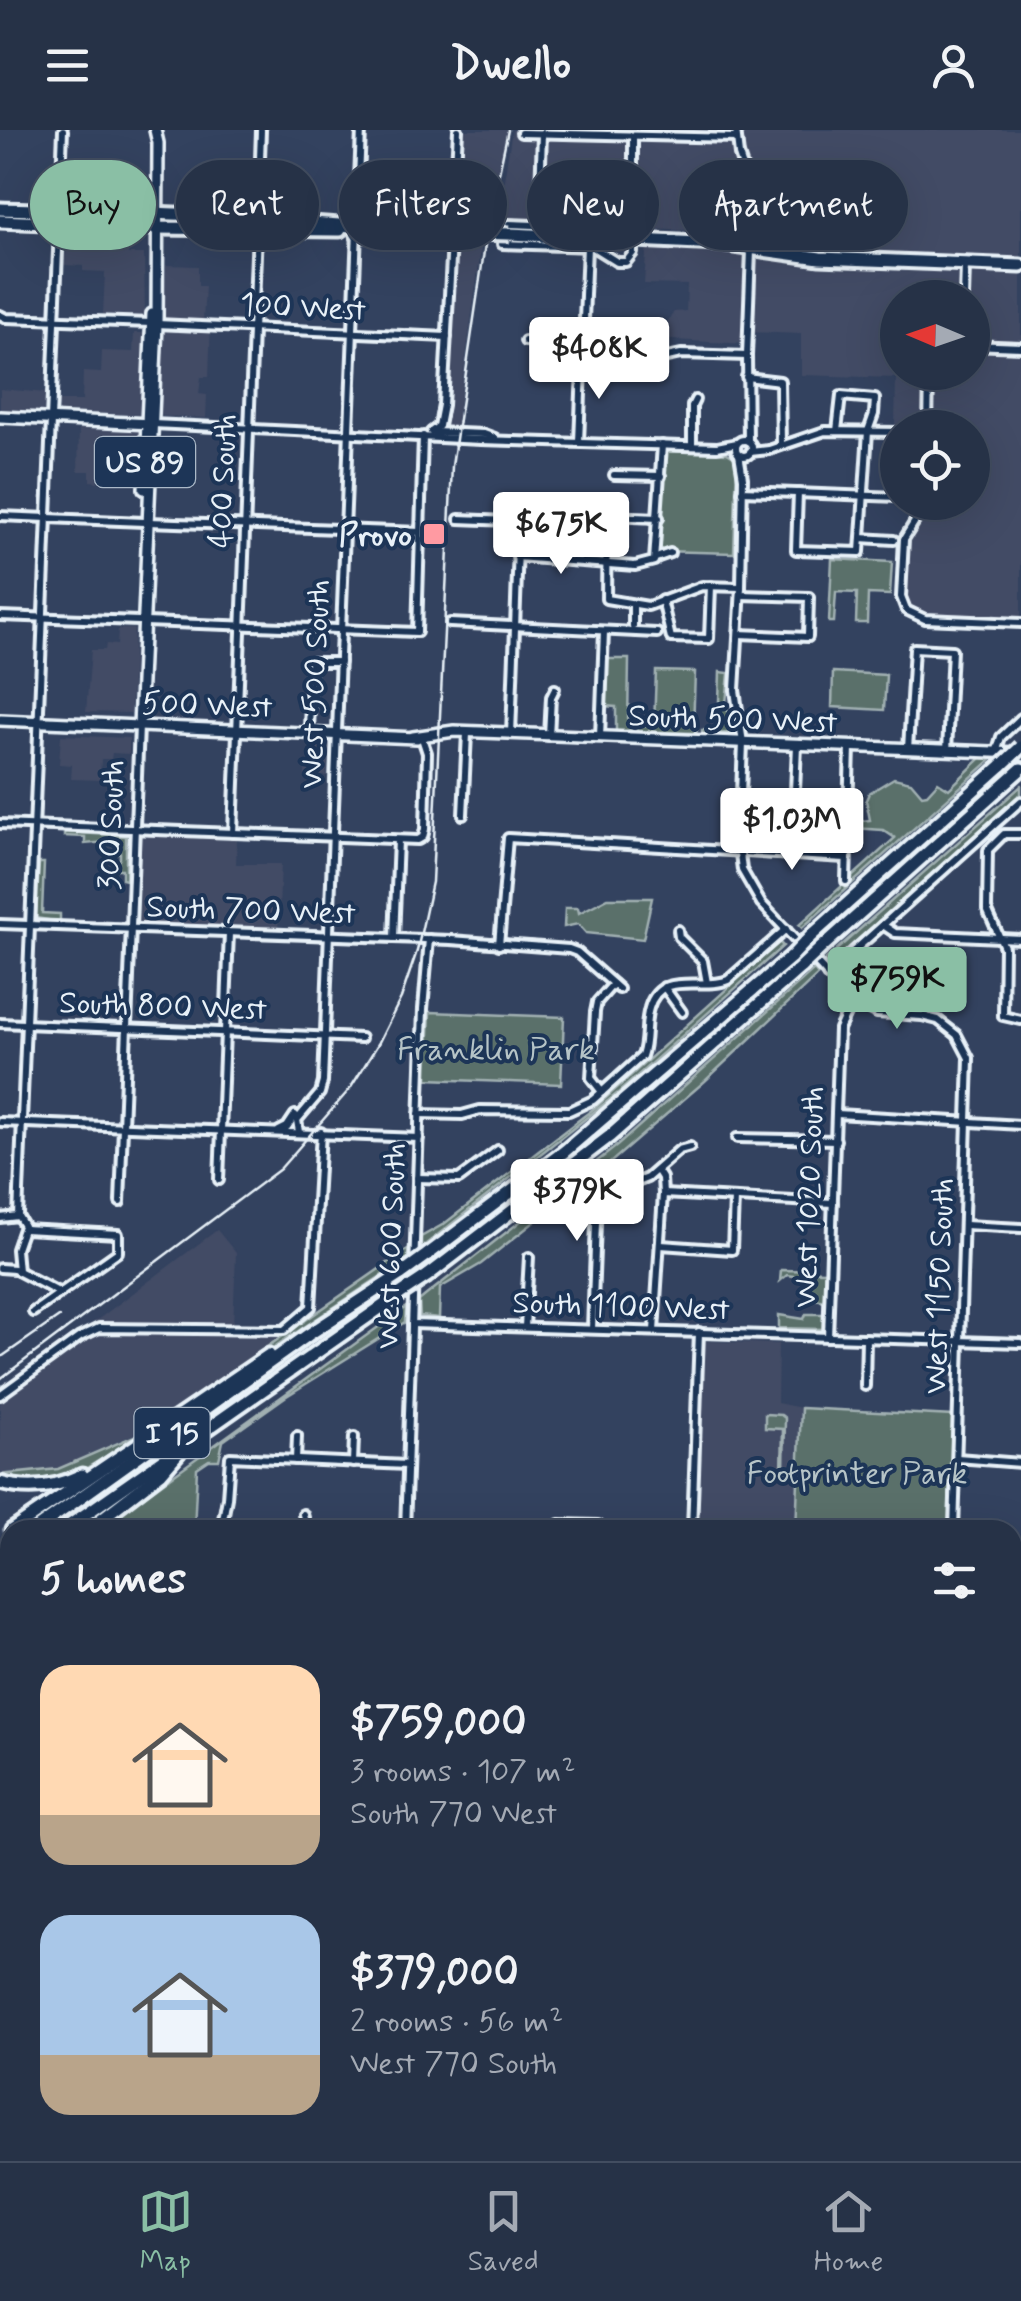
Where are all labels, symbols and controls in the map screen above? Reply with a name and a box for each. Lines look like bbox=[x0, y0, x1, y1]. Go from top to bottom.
text: Dwello bbox=[450, 36, 571, 95]
icon: menu bbox=[40, 38, 95, 93]
icon: person bbox=[926, 38, 981, 93]
chip: Buy bbox=[30, 160, 156, 250]
chip: Rent bbox=[176, 160, 319, 250]
chip: Filters bbox=[339, 160, 507, 250]
chip: New bbox=[527, 160, 659, 250]
chip: Apartment bbox=[679, 160, 908, 250]
north arrow bbox=[880, 280, 990, 390]
map controls bbox=[880, 280, 990, 520]
street label: 100 West bbox=[239, 284, 367, 332]
pin: $408K bbox=[529, 317, 669, 402]
text: $408K bbox=[551, 328, 647, 370]
button: locate bbox=[880, 410, 990, 520]
street label: 400 South bbox=[201, 413, 247, 549]
road number: US 89 bbox=[95, 437, 195, 487]
pin: $675K bbox=[491, 492, 631, 577]
text: $675K bbox=[515, 503, 607, 545]
place label: Provo bbox=[339, 515, 412, 557]
marker: Provo bbox=[421, 521, 447, 547]
street label: West 500 South bbox=[291, 579, 341, 789]
street label: 500 West bbox=[141, 683, 273, 729]
street label: South 500 West bbox=[628, 695, 838, 745]
street label: 300 South bbox=[89, 759, 135, 891]
pin: $1.03M bbox=[711, 788, 873, 873]
text: $1.03M bbox=[742, 799, 842, 841]
street label: South 700 West bbox=[146, 886, 356, 936]
pin: $759K bbox=[827, 947, 967, 1032]
text: $759K bbox=[850, 958, 944, 1000]
street label: South 800 West bbox=[58, 982, 268, 1032]
park label: Franklin Park bbox=[397, 1029, 595, 1071]
street label: West 1020 South bbox=[785, 1085, 835, 1309]
street label: West 600 South bbox=[367, 1142, 417, 1350]
pin: $379K bbox=[507, 1159, 647, 1244]
text: $379K bbox=[533, 1170, 621, 1212]
street label: West 1150 South bbox=[915, 1177, 965, 1395]
street label: South 1100 West bbox=[511, 1282, 730, 1332]
road number: I 15 bbox=[134, 1408, 210, 1458]
park label: Footprinter Park bbox=[747, 1453, 967, 1495]
text: 5 homes bbox=[40, 1553, 186, 1608]
icon: filters bbox=[927, 1553, 982, 1608]
text: $759,000 bbox=[350, 1696, 527, 1751]
icon: home bbox=[120, 1705, 240, 1825]
text: 3 rooms · 107 m² bbox=[350, 1751, 575, 1793]
text: South 770 West bbox=[350, 1793, 557, 1835]
text: $379,000 bbox=[350, 1946, 519, 2001]
icon: home bbox=[120, 1955, 240, 2075]
text: 2 rooms · 56 m² bbox=[350, 2001, 563, 2043]
text: West 770 South bbox=[350, 2043, 557, 2085]
tab: Map bbox=[138, 2184, 193, 2281]
tab: Saved bbox=[468, 2184, 539, 2281]
tab: Home bbox=[814, 2184, 883, 2281]

